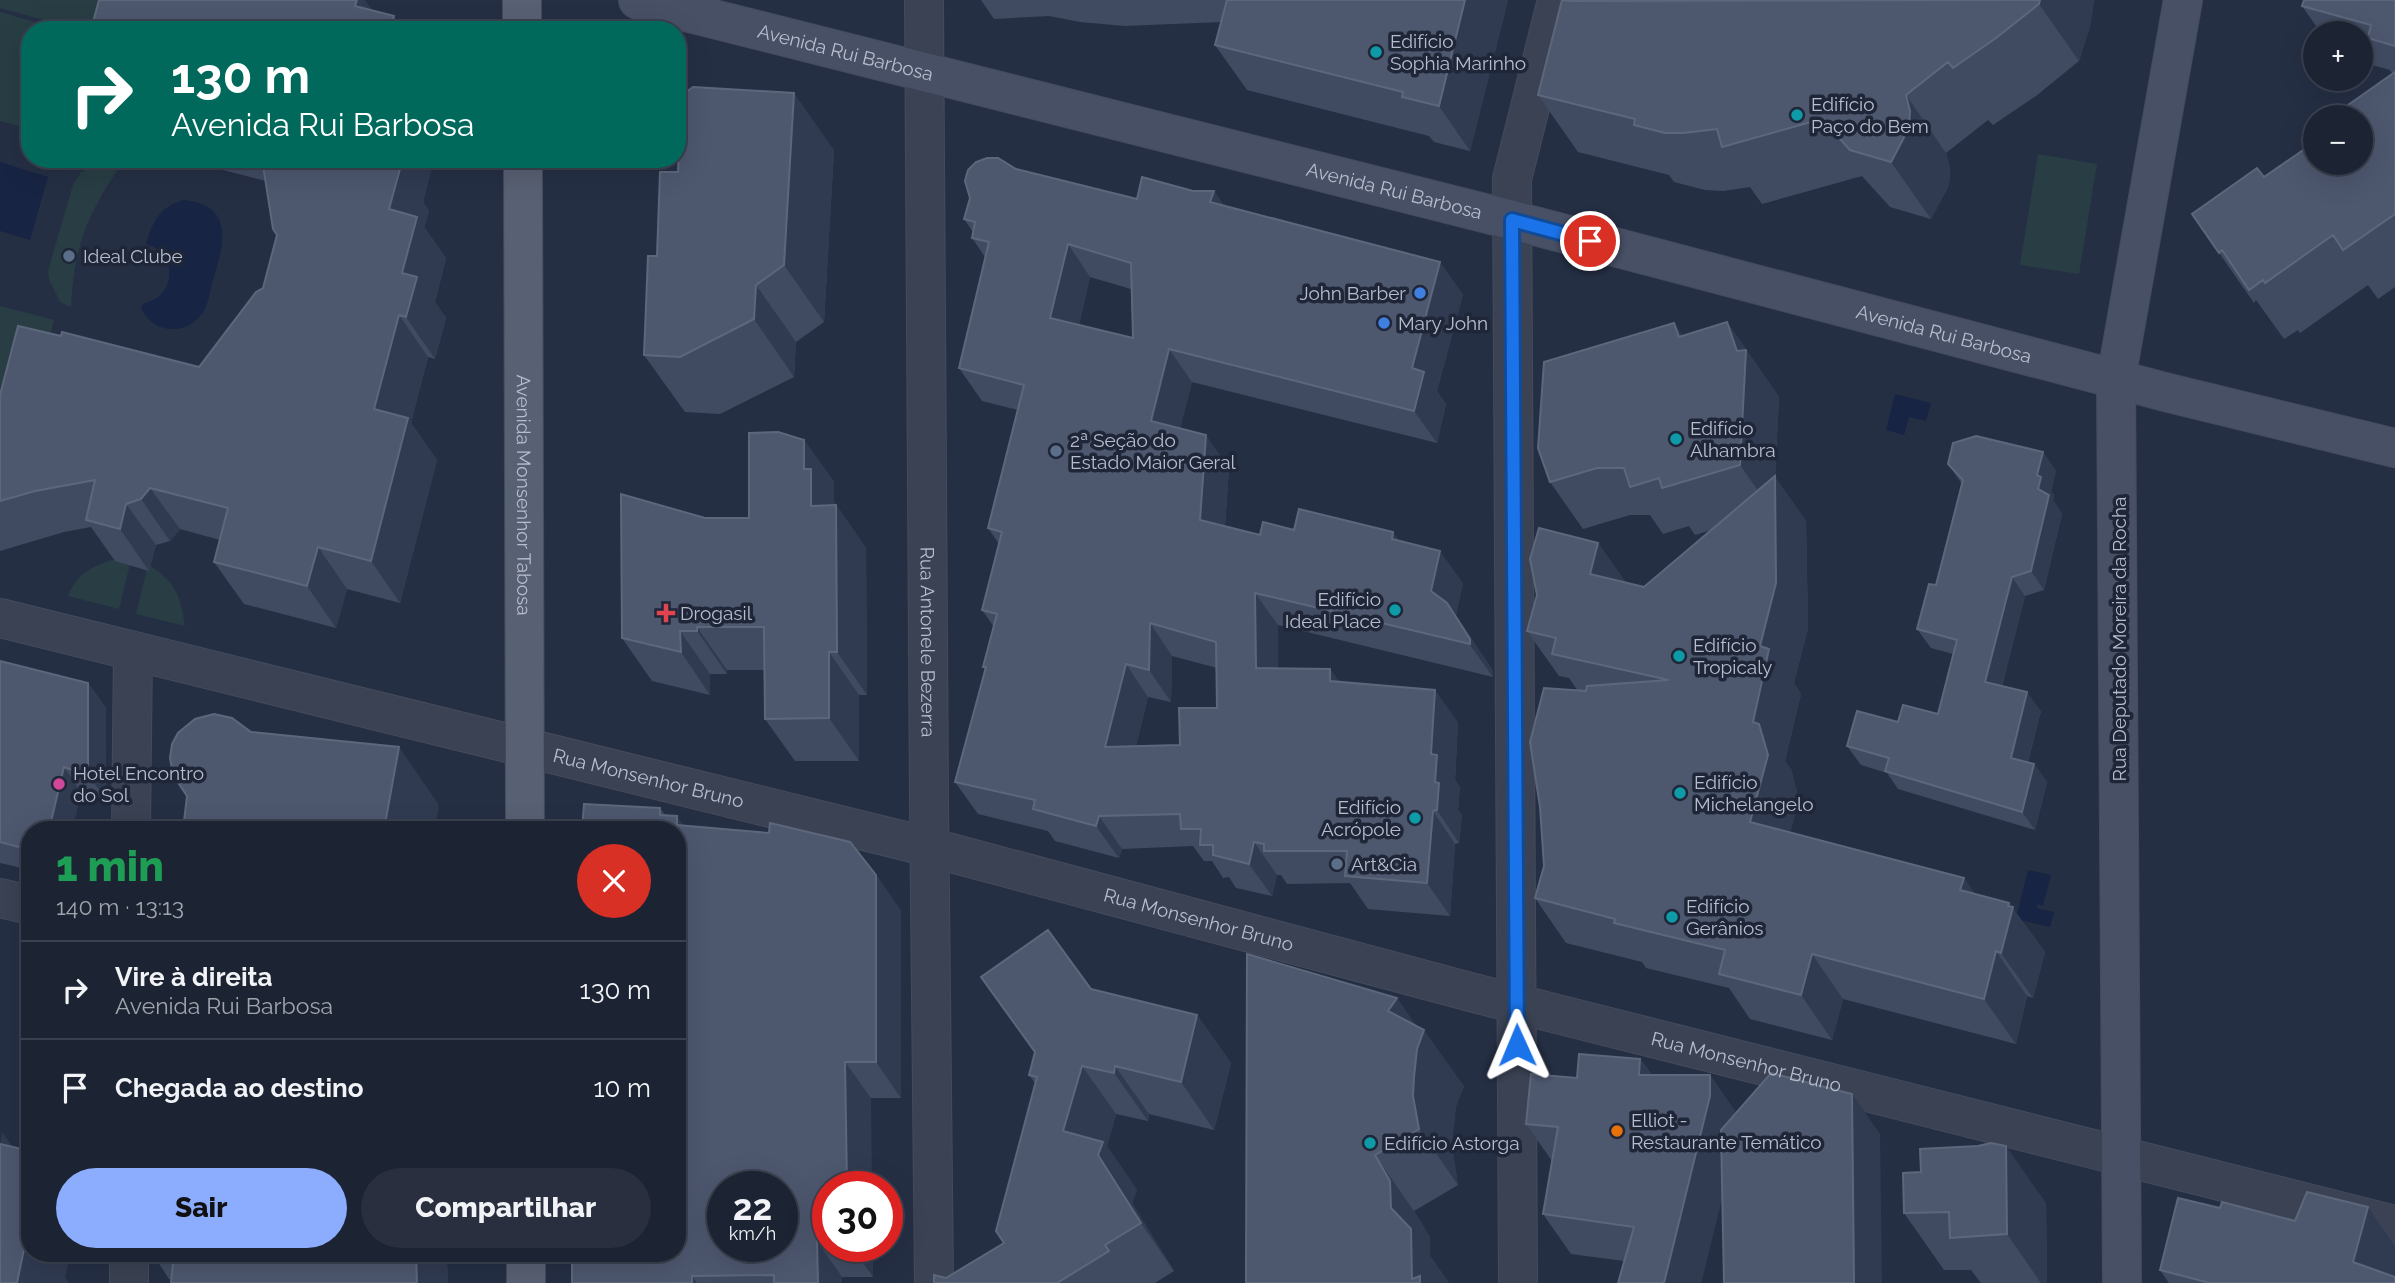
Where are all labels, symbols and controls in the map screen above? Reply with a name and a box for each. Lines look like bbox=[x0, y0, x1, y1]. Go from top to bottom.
street label: Avenida Rui Barbosa bbox=[755, 20, 936, 85]
map controls bbox=[2303, 21, 2373, 175]
button: + bbox=[2303, 21, 2373, 91]
place label: Edifício Sophia Marinho bbox=[1390, 30, 1526, 74]
marker: Edifício Sophia Marinho bbox=[1368, 44, 1384, 60]
text: 130 m bbox=[171, 47, 310, 104]
icon: right bbox=[56, 49, 147, 140]
place label: Edifício Paço do Bem bbox=[1811, 93, 1929, 137]
button: − bbox=[2303, 105, 2373, 175]
text: Avenida Rui Barbosa bbox=[171, 106, 474, 143]
marker: Edifício Paço do Bem bbox=[1789, 107, 1805, 123]
street label: Avenida Rui Barbosa bbox=[1304, 158, 1485, 223]
pin bbox=[1560, 211, 1620, 271]
icon: arrive bbox=[1571, 222, 1609, 260]
place label: Ideal Clube bbox=[83, 245, 183, 267]
marker: Ideal Clube bbox=[61, 248, 77, 264]
place label: John Barber bbox=[1299, 282, 1406, 304]
marker: John Barber bbox=[1412, 285, 1428, 301]
street label: Avenida Rui Barbosa bbox=[1854, 300, 2034, 367]
place label: Mary John bbox=[1398, 312, 1488, 334]
marker: Mary John bbox=[1376, 315, 1392, 331]
street label: Avenida Monsenhor Tabosa bbox=[513, 374, 535, 616]
place label: Edifício Alhambra bbox=[1690, 417, 1776, 461]
place label: 2ª Seção do Estado Maior Geral bbox=[1070, 429, 1237, 473]
marker: Edifício Alhambra bbox=[1668, 431, 1684, 447]
marker: 2ª Seção do Estado Maior Geral bbox=[1048, 443, 1064, 459]
street label: Rua Deputado Moreira da Rocha bbox=[2108, 497, 2130, 781]
street label: Rua Antonele Bezerra bbox=[916, 547, 940, 737]
place label: Edifício Ideal Place bbox=[1285, 588, 1381, 632]
place label: Drogasil bbox=[680, 602, 753, 624]
marker: Edifício Ideal Place bbox=[1387, 602, 1403, 618]
marker: Drogasil bbox=[658, 605, 674, 621]
place label: Edifício Tropicaly bbox=[1693, 634, 1772, 678]
marker: Edifício Tropicaly bbox=[1671, 648, 1687, 664]
street label: Rua Monsenhor Bruno bbox=[551, 744, 746, 812]
place label: Hotel Encontro do Sol bbox=[73, 762, 204, 806]
place label: Edifício Michelangelo bbox=[1694, 771, 1813, 815]
marker: Hotel Encontro do Sol bbox=[51, 776, 67, 792]
marker: Edifício Michelangelo bbox=[1672, 785, 1688, 801]
place label: Edifício Acrópole bbox=[1321, 796, 1401, 840]
marker: Edifício Acrópole bbox=[1407, 810, 1423, 826]
text: 1 min bbox=[56, 842, 164, 891]
button: close bbox=[577, 844, 651, 918]
place label: Art&Cia bbox=[1351, 853, 1417, 875]
marker: Art&Cia bbox=[1329, 856, 1345, 872]
street label: Rua Monsenhor Bruno bbox=[1101, 883, 1296, 955]
text: 140 m · 13:13 bbox=[56, 893, 184, 920]
place label: Edifício Gerânios bbox=[1686, 895, 1763, 939]
marker: Edifício Gerânios bbox=[1664, 909, 1680, 925]
text: Vire à direita bbox=[115, 962, 272, 992]
icon: right bbox=[56, 971, 94, 1009]
text: 130 m bbox=[580, 975, 651, 1005]
text: Avenida Rui Barbosa bbox=[115, 992, 333, 1019]
position arrow bbox=[1480, 1008, 1554, 1082]
street label: Rua Monsenhor Bruno bbox=[1649, 1027, 1844, 1096]
icon: arrive bbox=[56, 1069, 94, 1107]
text: Chegada ao destino bbox=[115, 1073, 364, 1103]
text: 10 m bbox=[593, 1073, 651, 1103]
place label: Elliot - Restaurante Temático bbox=[1631, 1109, 1822, 1153]
marker: Elliot - Restaurante Temático bbox=[1609, 1123, 1625, 1139]
place label: Edifício Astorga bbox=[1384, 1132, 1520, 1154]
marker: Edifício Astorga bbox=[1362, 1135, 1378, 1151]
button: Sair bbox=[56, 1168, 347, 1248]
button: Compartilhar bbox=[361, 1168, 651, 1248]
speed limit sign: 30 bbox=[812, 1171, 903, 1262]
text: 22 bbox=[733, 1187, 772, 1228]
text: km/h bbox=[729, 1223, 776, 1244]

